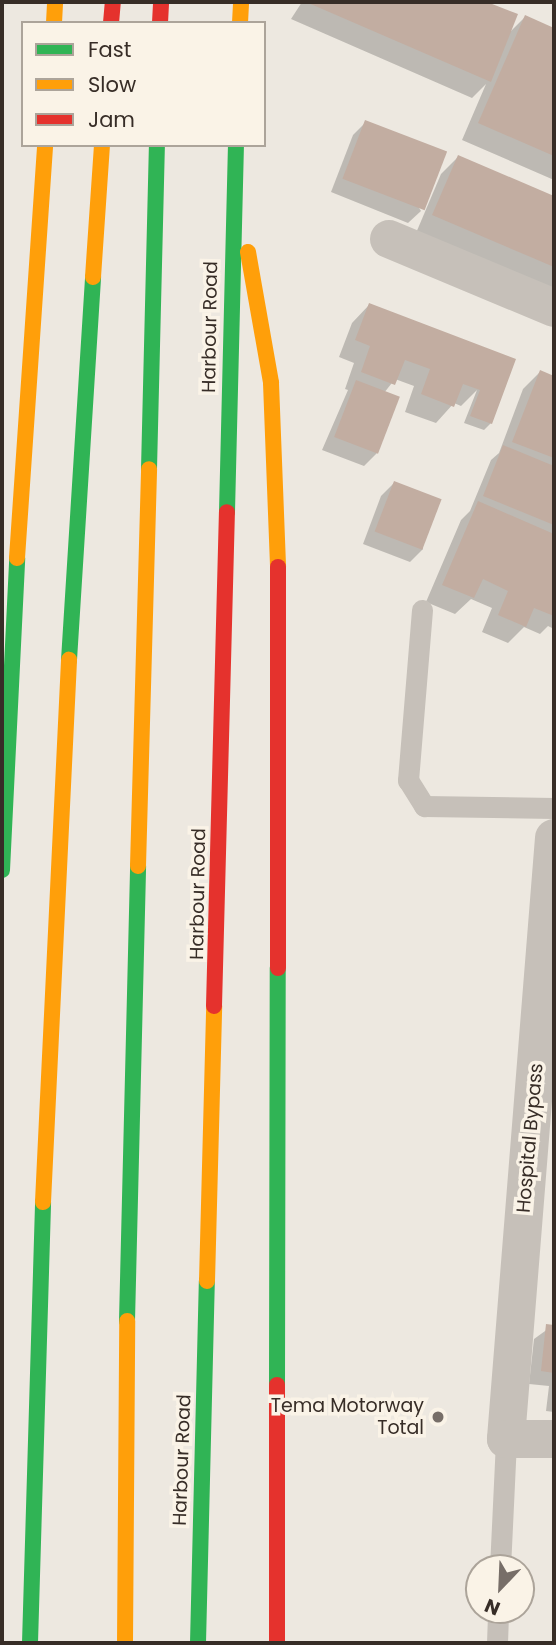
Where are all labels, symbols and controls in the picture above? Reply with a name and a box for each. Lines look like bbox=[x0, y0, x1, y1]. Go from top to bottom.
legend bbox=[21, 21, 266, 147]
text: Fast bbox=[88, 35, 131, 64]
text: Slow bbox=[88, 70, 136, 99]
text: Jam bbox=[88, 105, 135, 134]
street label: Harbour Road bbox=[197, 261, 223, 393]
street label: Harbour Road bbox=[185, 828, 211, 960]
street label: Hospital Bypass bbox=[512, 1062, 548, 1214]
street label: Harbour Road bbox=[168, 1394, 196, 1526]
place label: Tema Motorway Total bbox=[271, 1395, 424, 1439]
marker: Tema Motorway Total bbox=[430, 1409, 446, 1425]
north arrow bbox=[465, 1554, 535, 1624]
text: N bbox=[481, 1592, 504, 1622]

